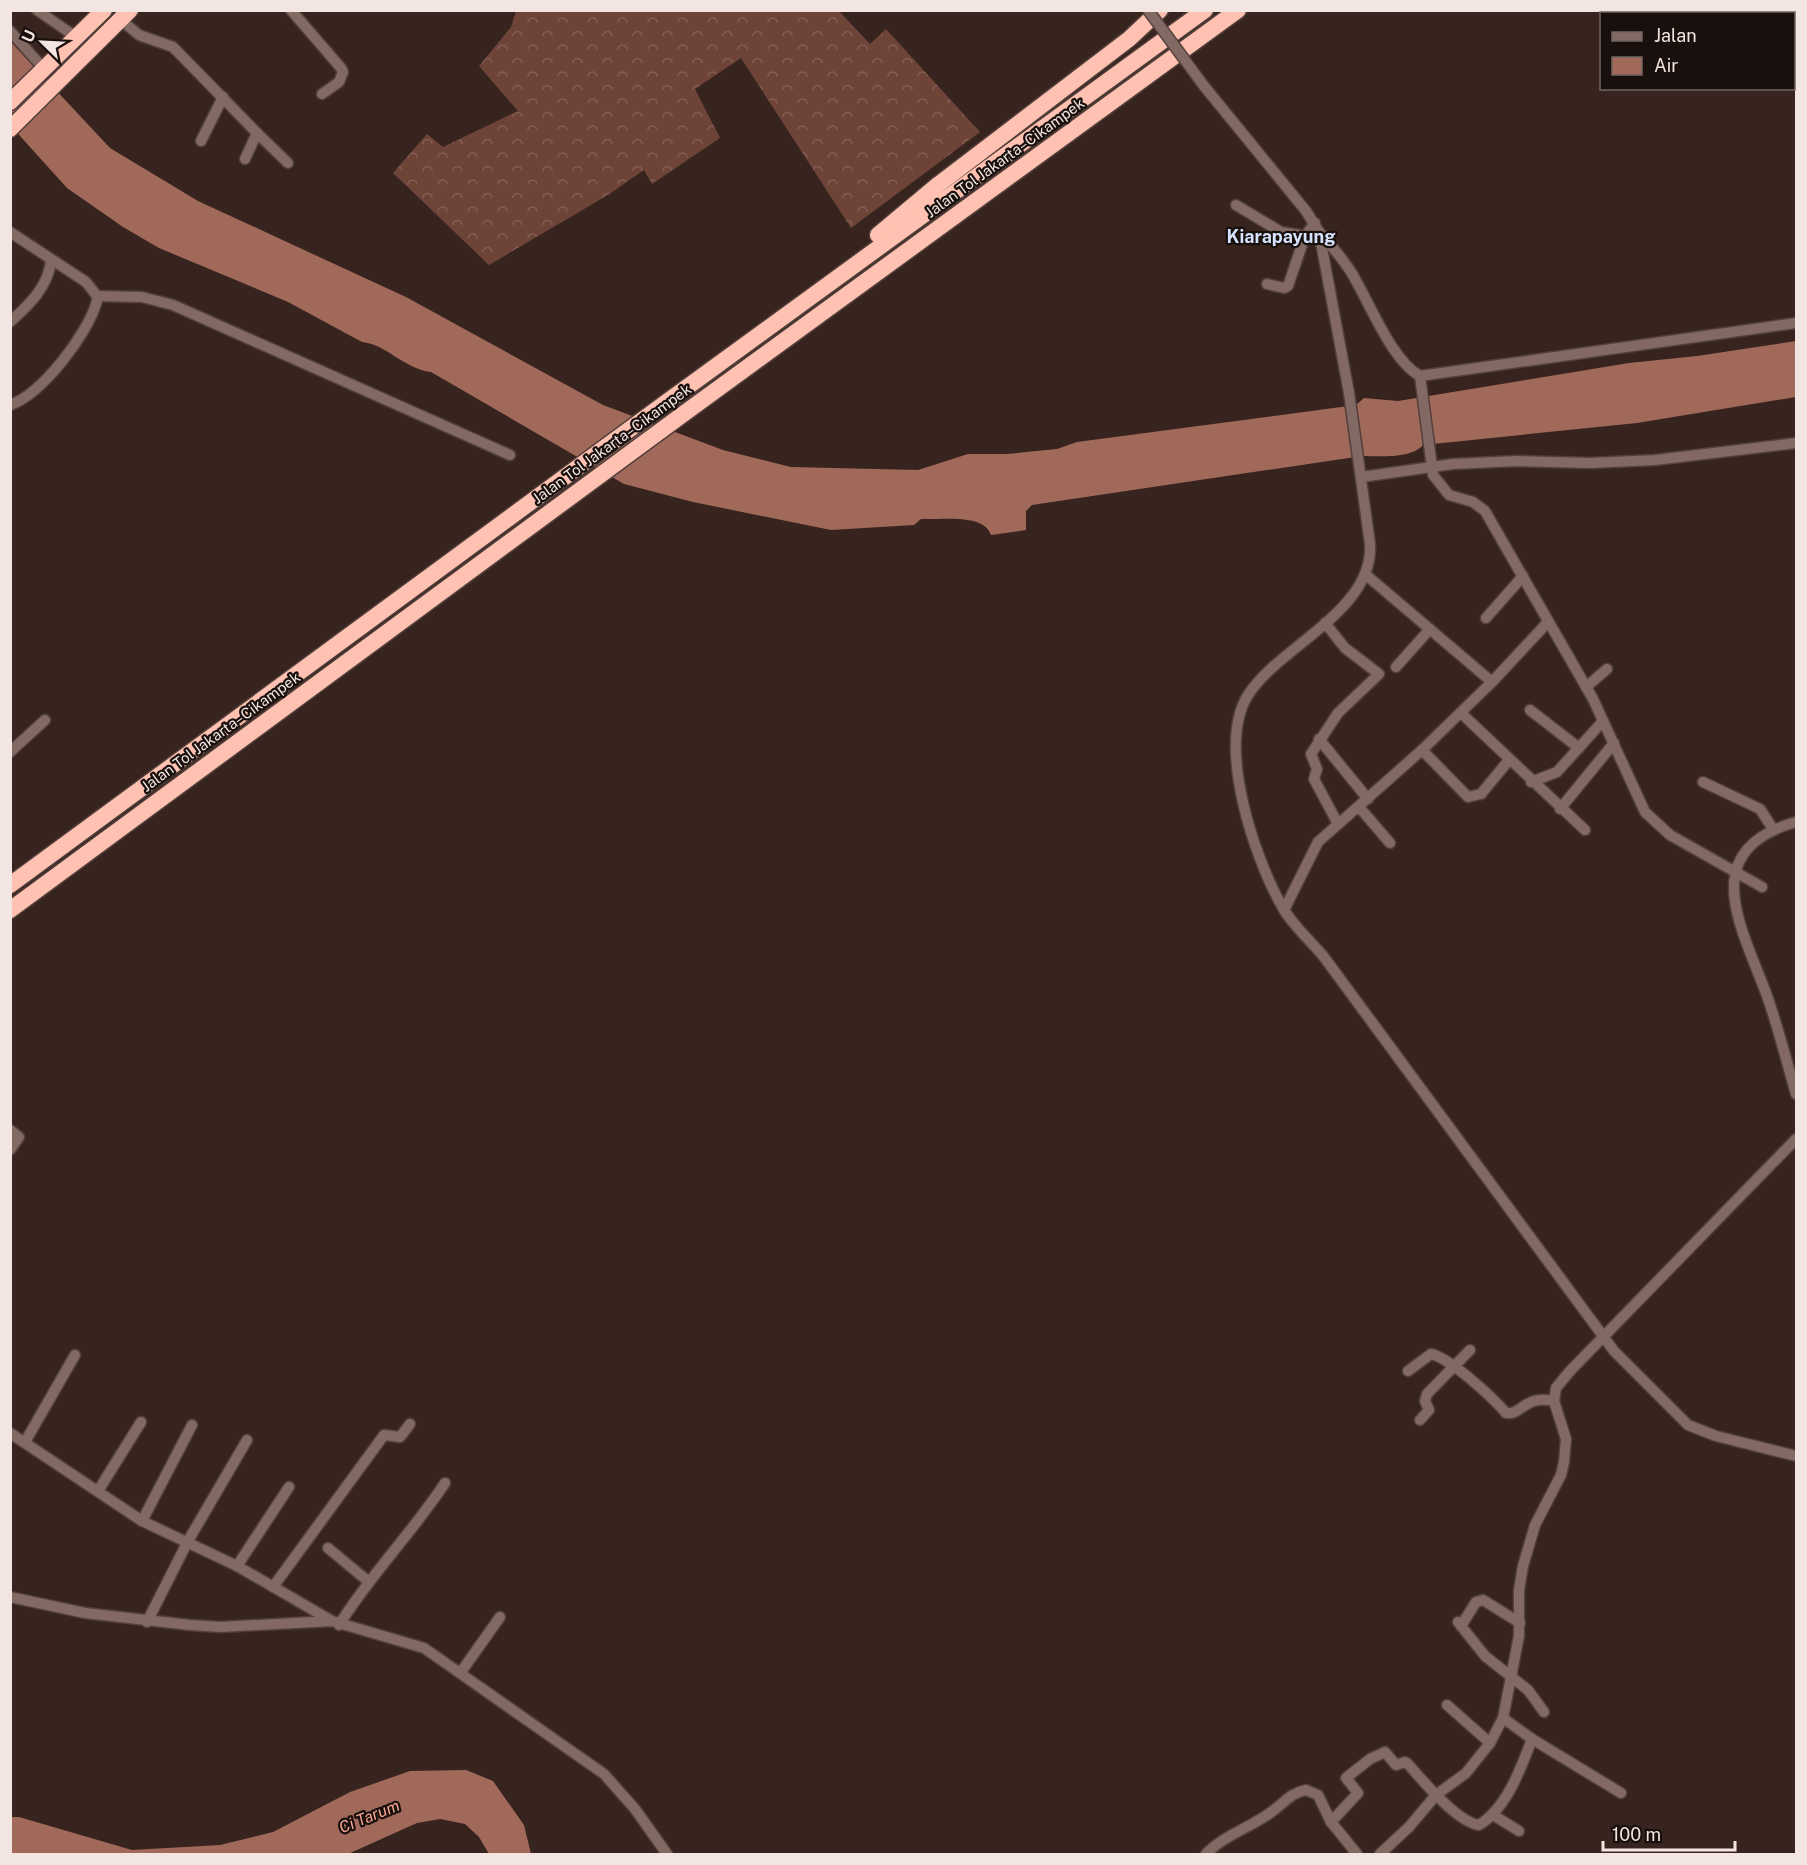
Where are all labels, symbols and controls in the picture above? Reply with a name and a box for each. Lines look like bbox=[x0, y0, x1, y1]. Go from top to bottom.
north arrow bbox=[12, 12, 72, 72]
legend bbox=[1600, 12, 1795, 90]
text: Jalan bbox=[1654, 25, 1697, 46]
text: U bbox=[18, 27, 40, 45]
text: Air bbox=[1654, 55, 1678, 76]
street label: Jalan Tol Jakarta–Cikampek bbox=[922, 94, 1087, 221]
district label: Kiarapayung bbox=[1227, 226, 1335, 247]
street label: Jalan Tol Jakarta–Cikampek bbox=[529, 380, 694, 507]
street label: Jalan Tol Jakarta–Cikampek bbox=[138, 668, 303, 795]
water label: Ci Tarum bbox=[336, 1796, 402, 1837]
scale bar bbox=[1603, 1814, 1735, 1852]
text: 100 m bbox=[1612, 1824, 1661, 1845]

